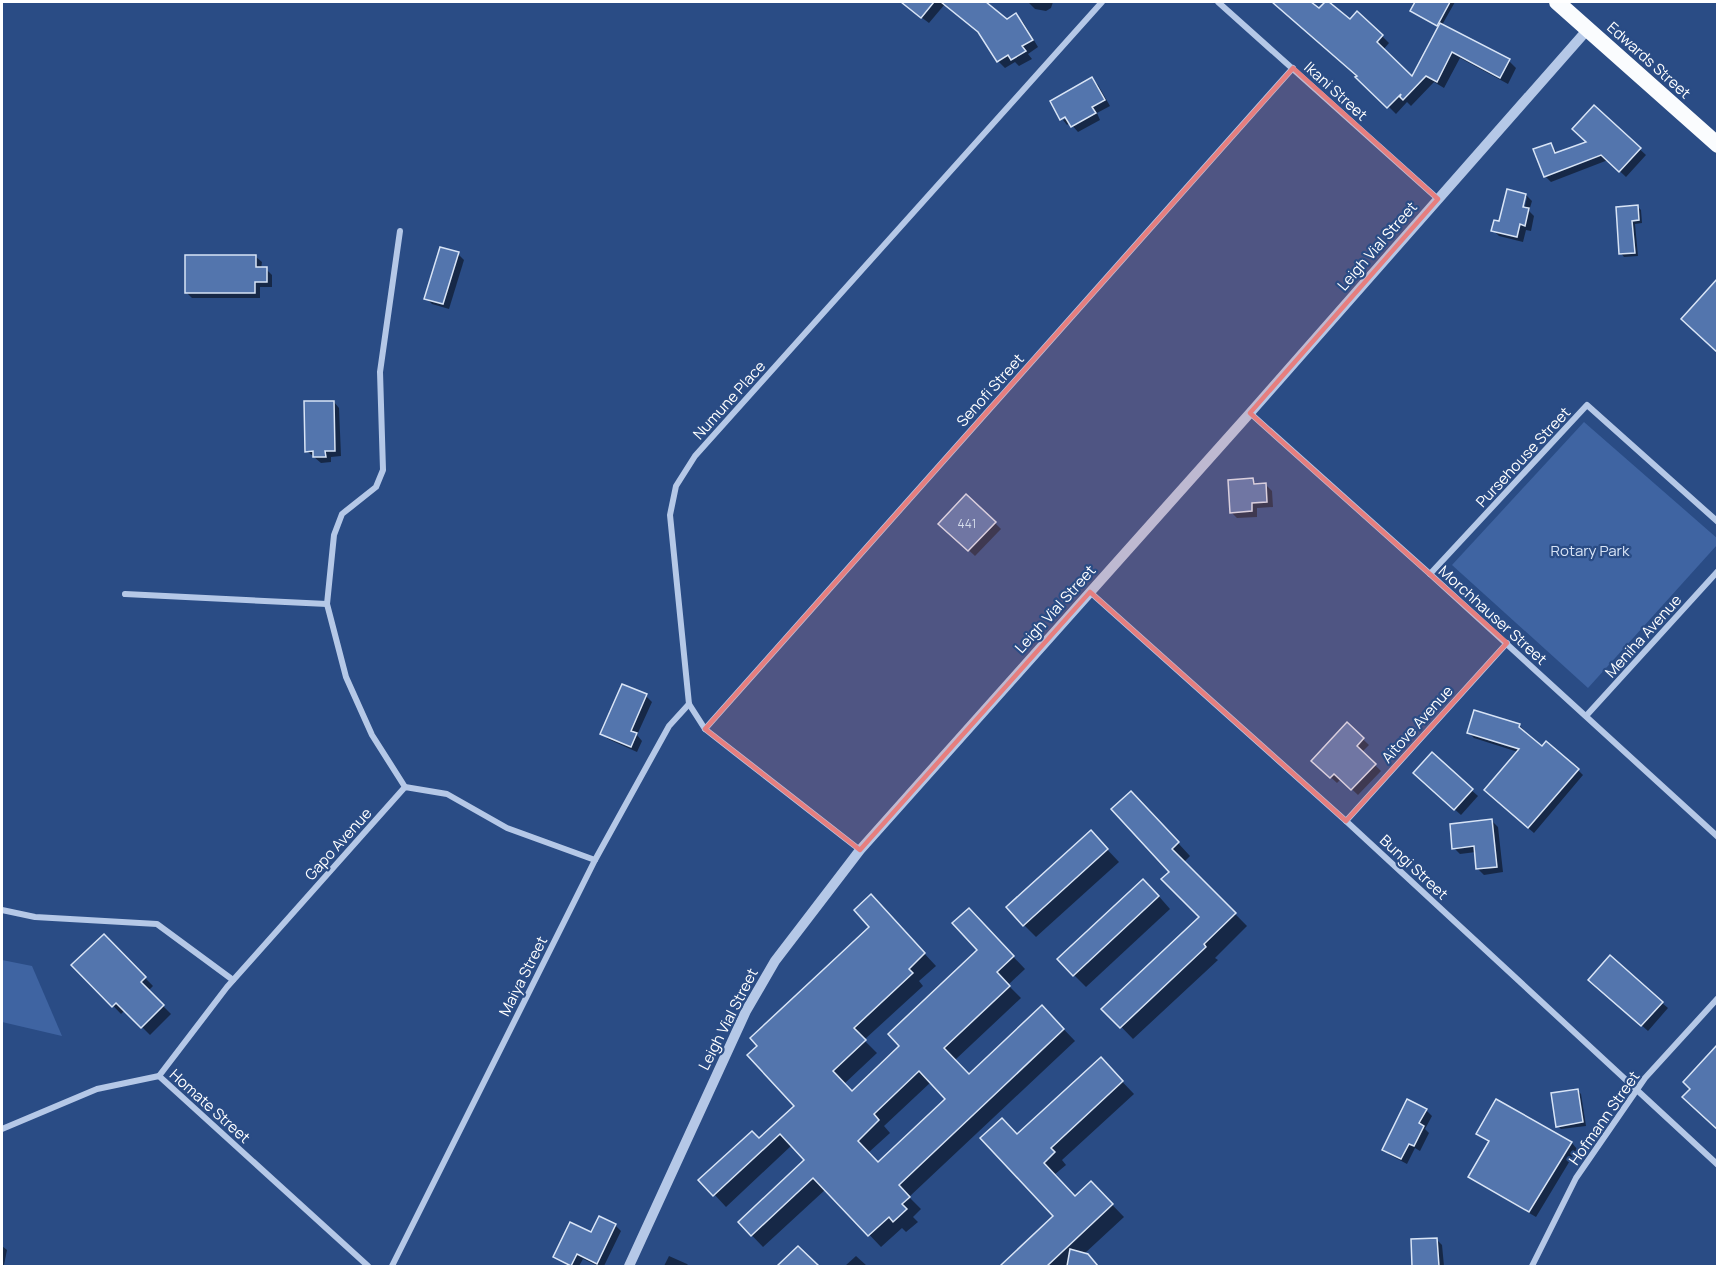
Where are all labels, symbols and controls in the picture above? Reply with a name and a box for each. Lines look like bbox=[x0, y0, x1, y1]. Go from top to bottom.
street label: Edwards Street bbox=[1603, 17, 1695, 103]
street label: Ikani Street bbox=[1300, 57, 1372, 125]
street label: Leigh Vial Street bbox=[1332, 197, 1422, 295]
street label: Senofi Street bbox=[952, 349, 1028, 431]
street label: Numune Place bbox=[688, 356, 770, 444]
street label: Pursehouse Street bbox=[1471, 402, 1575, 512]
house number: 441 bbox=[958, 515, 976, 532]
park label: Rotary Park bbox=[1551, 540, 1630, 561]
street label: Leigh Vial Street bbox=[1010, 560, 1100, 658]
street label: Morchhauser Street bbox=[1434, 561, 1552, 669]
street label: Meniha Avenue bbox=[1600, 590, 1686, 682]
street label: Aitove Avenue bbox=[1376, 680, 1458, 767]
street label: Gapo Avenue bbox=[300, 803, 376, 885]
street label: Bungi Street bbox=[1375, 830, 1453, 904]
street label: Maiya Street bbox=[494, 932, 552, 1020]
street label: Leigh Vial Street bbox=[693, 964, 763, 1074]
street label: Homate Street bbox=[165, 1064, 255, 1148]
street label: Hofmann Street bbox=[1564, 1067, 1644, 1169]

